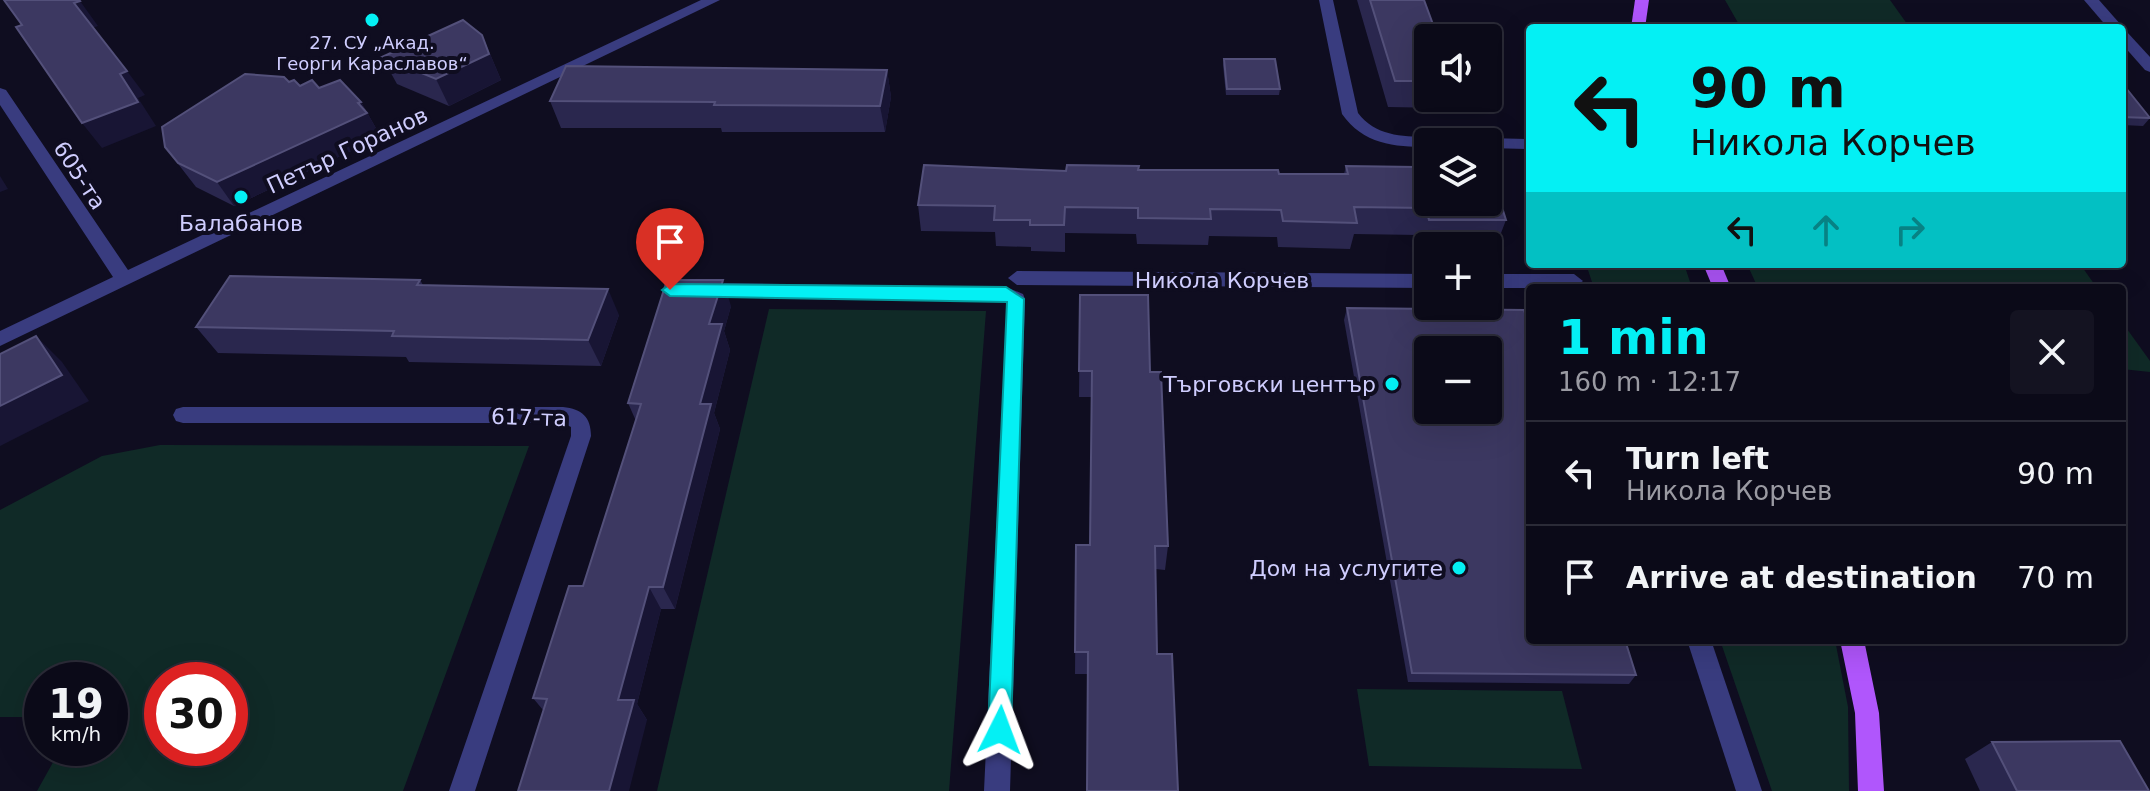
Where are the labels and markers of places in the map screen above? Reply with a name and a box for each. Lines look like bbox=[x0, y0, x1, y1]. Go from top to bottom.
marker: 27. СУ „Акад. Георги Караславов“ bbox=[363, 11, 381, 29]
place label: 27. СУ „Акад. Георги Караславов“ bbox=[276, 32, 468, 74]
marker: Балабанов bbox=[232, 188, 250, 206]
pin bbox=[636, 208, 704, 290]
place label: Балабанов bbox=[179, 211, 303, 236]
place label: Търговски център bbox=[1162, 372, 1376, 397]
marker: Търговски център bbox=[1383, 375, 1401, 393]
place label: Дом на услугите bbox=[1250, 556, 1443, 581]
marker: Дом на услугите bbox=[1450, 559, 1468, 577]

